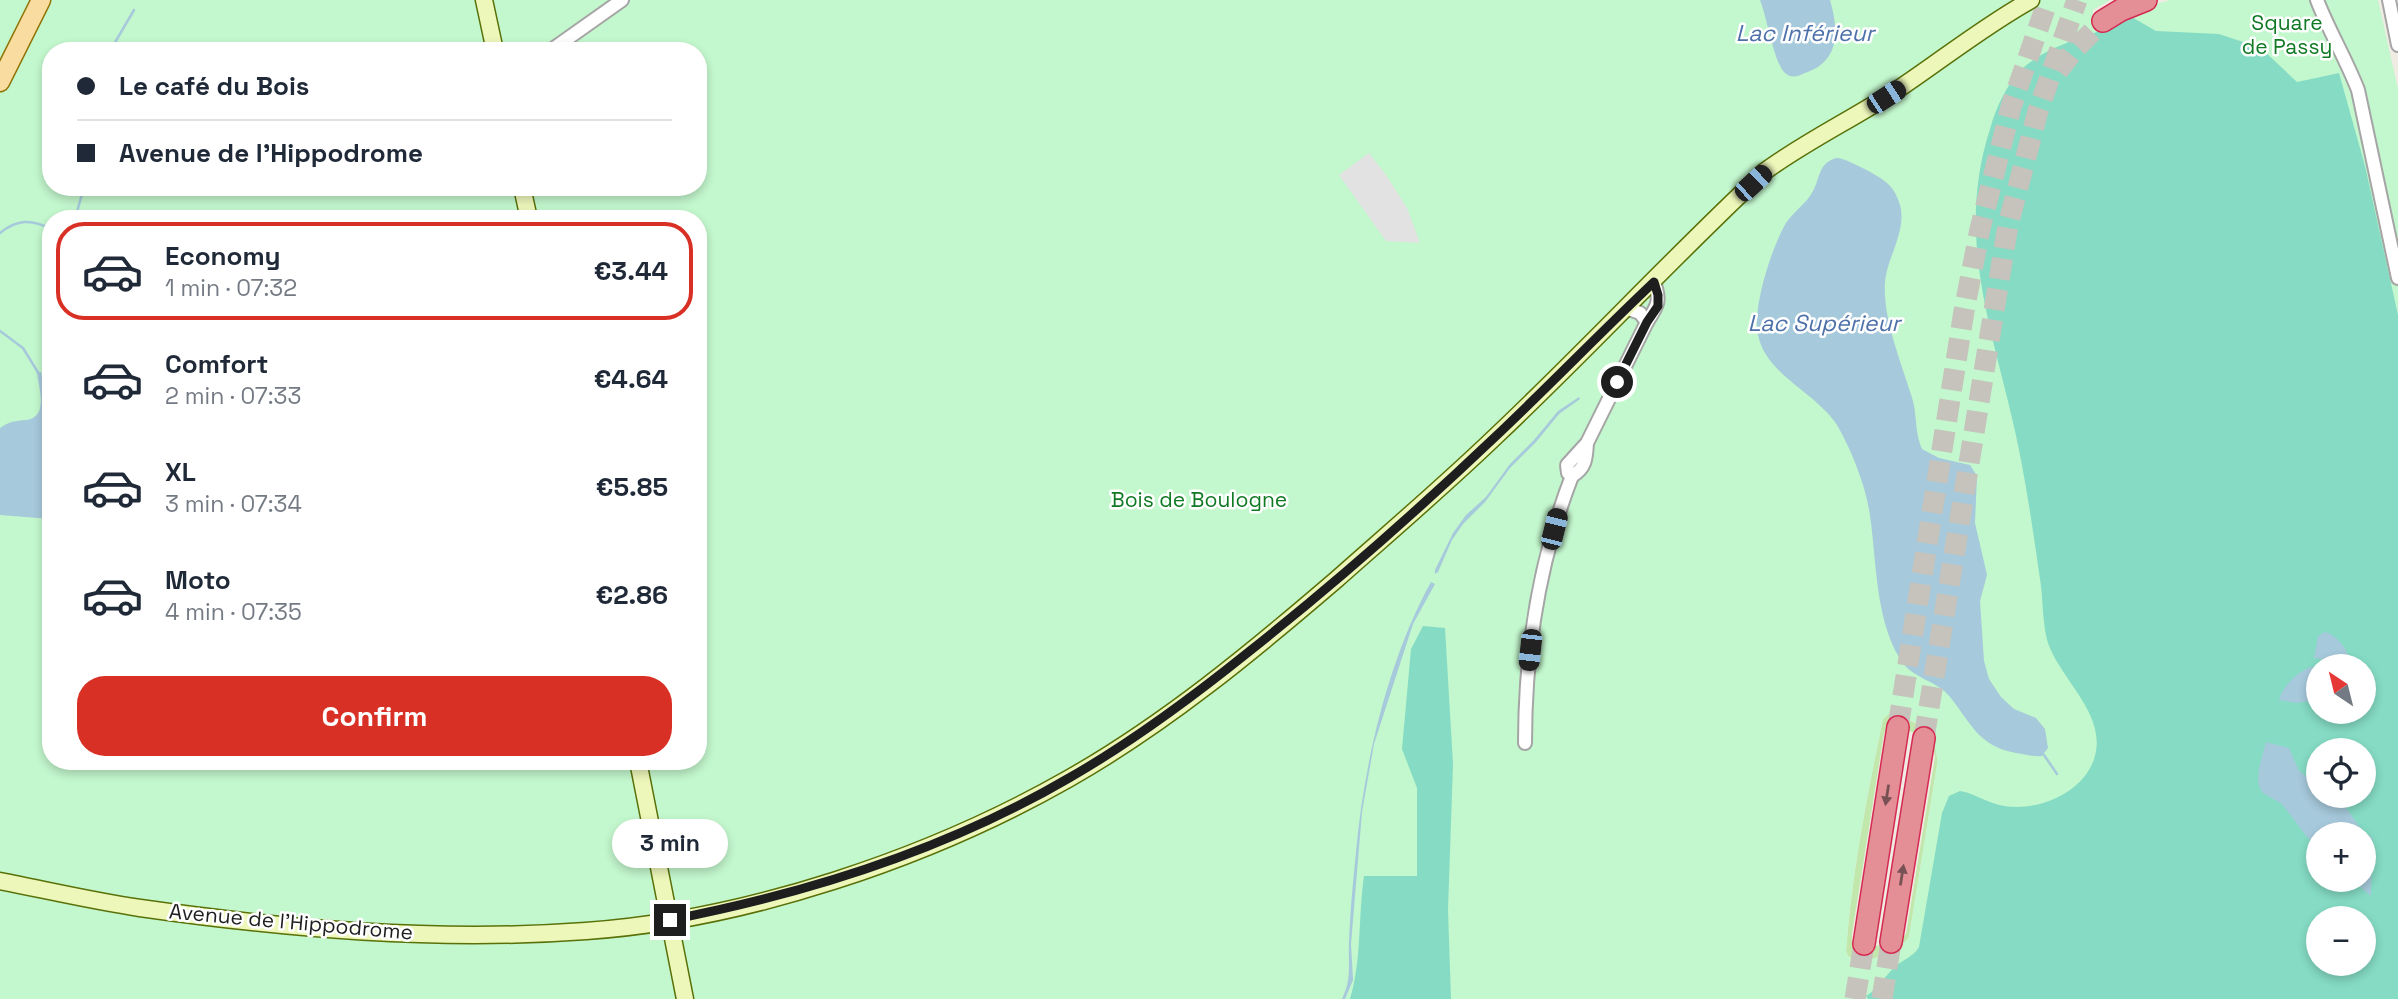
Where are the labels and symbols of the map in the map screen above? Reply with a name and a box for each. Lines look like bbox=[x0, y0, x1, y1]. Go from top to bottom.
park label: Square de Passy bbox=[2242, 9, 2332, 60]
water label: Lac Inférieur bbox=[1736, 18, 1877, 48]
car bbox=[1863, 77, 1910, 117]
car bbox=[1731, 161, 1776, 205]
water label: Lac Supérieur bbox=[1748, 308, 1903, 338]
route start bbox=[1601, 366, 1633, 398]
park label: Bois de Boulogne bbox=[1111, 486, 1287, 513]
car bbox=[1539, 506, 1570, 552]
car bbox=[1518, 628, 1543, 672]
north arrow bbox=[2306, 654, 2376, 724]
one-way arrow bbox=[1881, 784, 1892, 806]
callout: 3 min bbox=[612, 818, 728, 867]
one-way arrow bbox=[1897, 864, 1908, 886]
street label: Avenue de l'Hippodrome bbox=[168, 897, 414, 946]
route end bbox=[654, 904, 686, 936]

